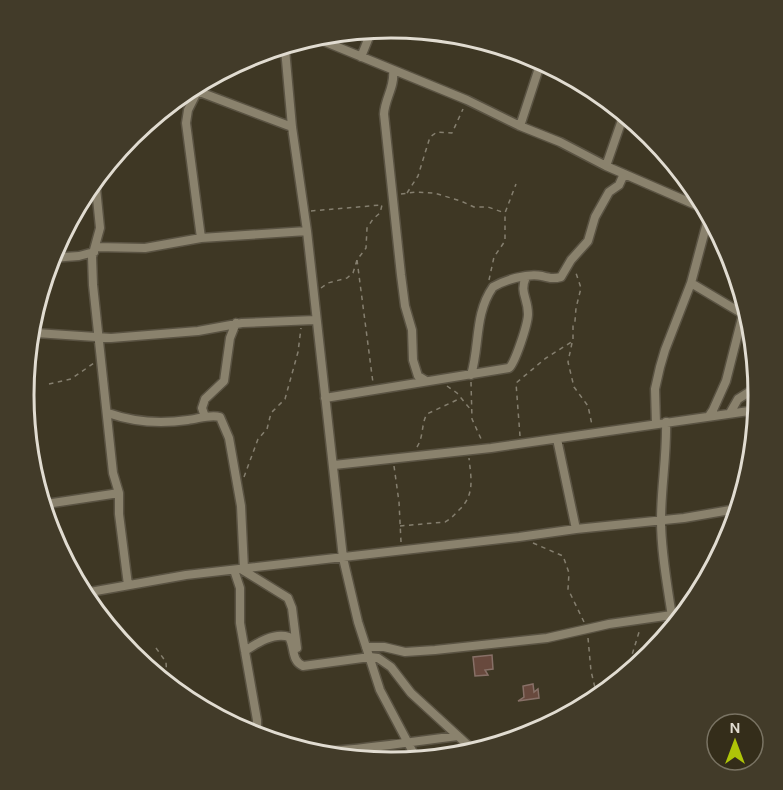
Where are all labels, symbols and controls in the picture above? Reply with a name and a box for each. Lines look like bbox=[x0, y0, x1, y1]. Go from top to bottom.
north arrow bbox=[705, 712, 765, 772]
text: N bbox=[729, 718, 741, 737]

